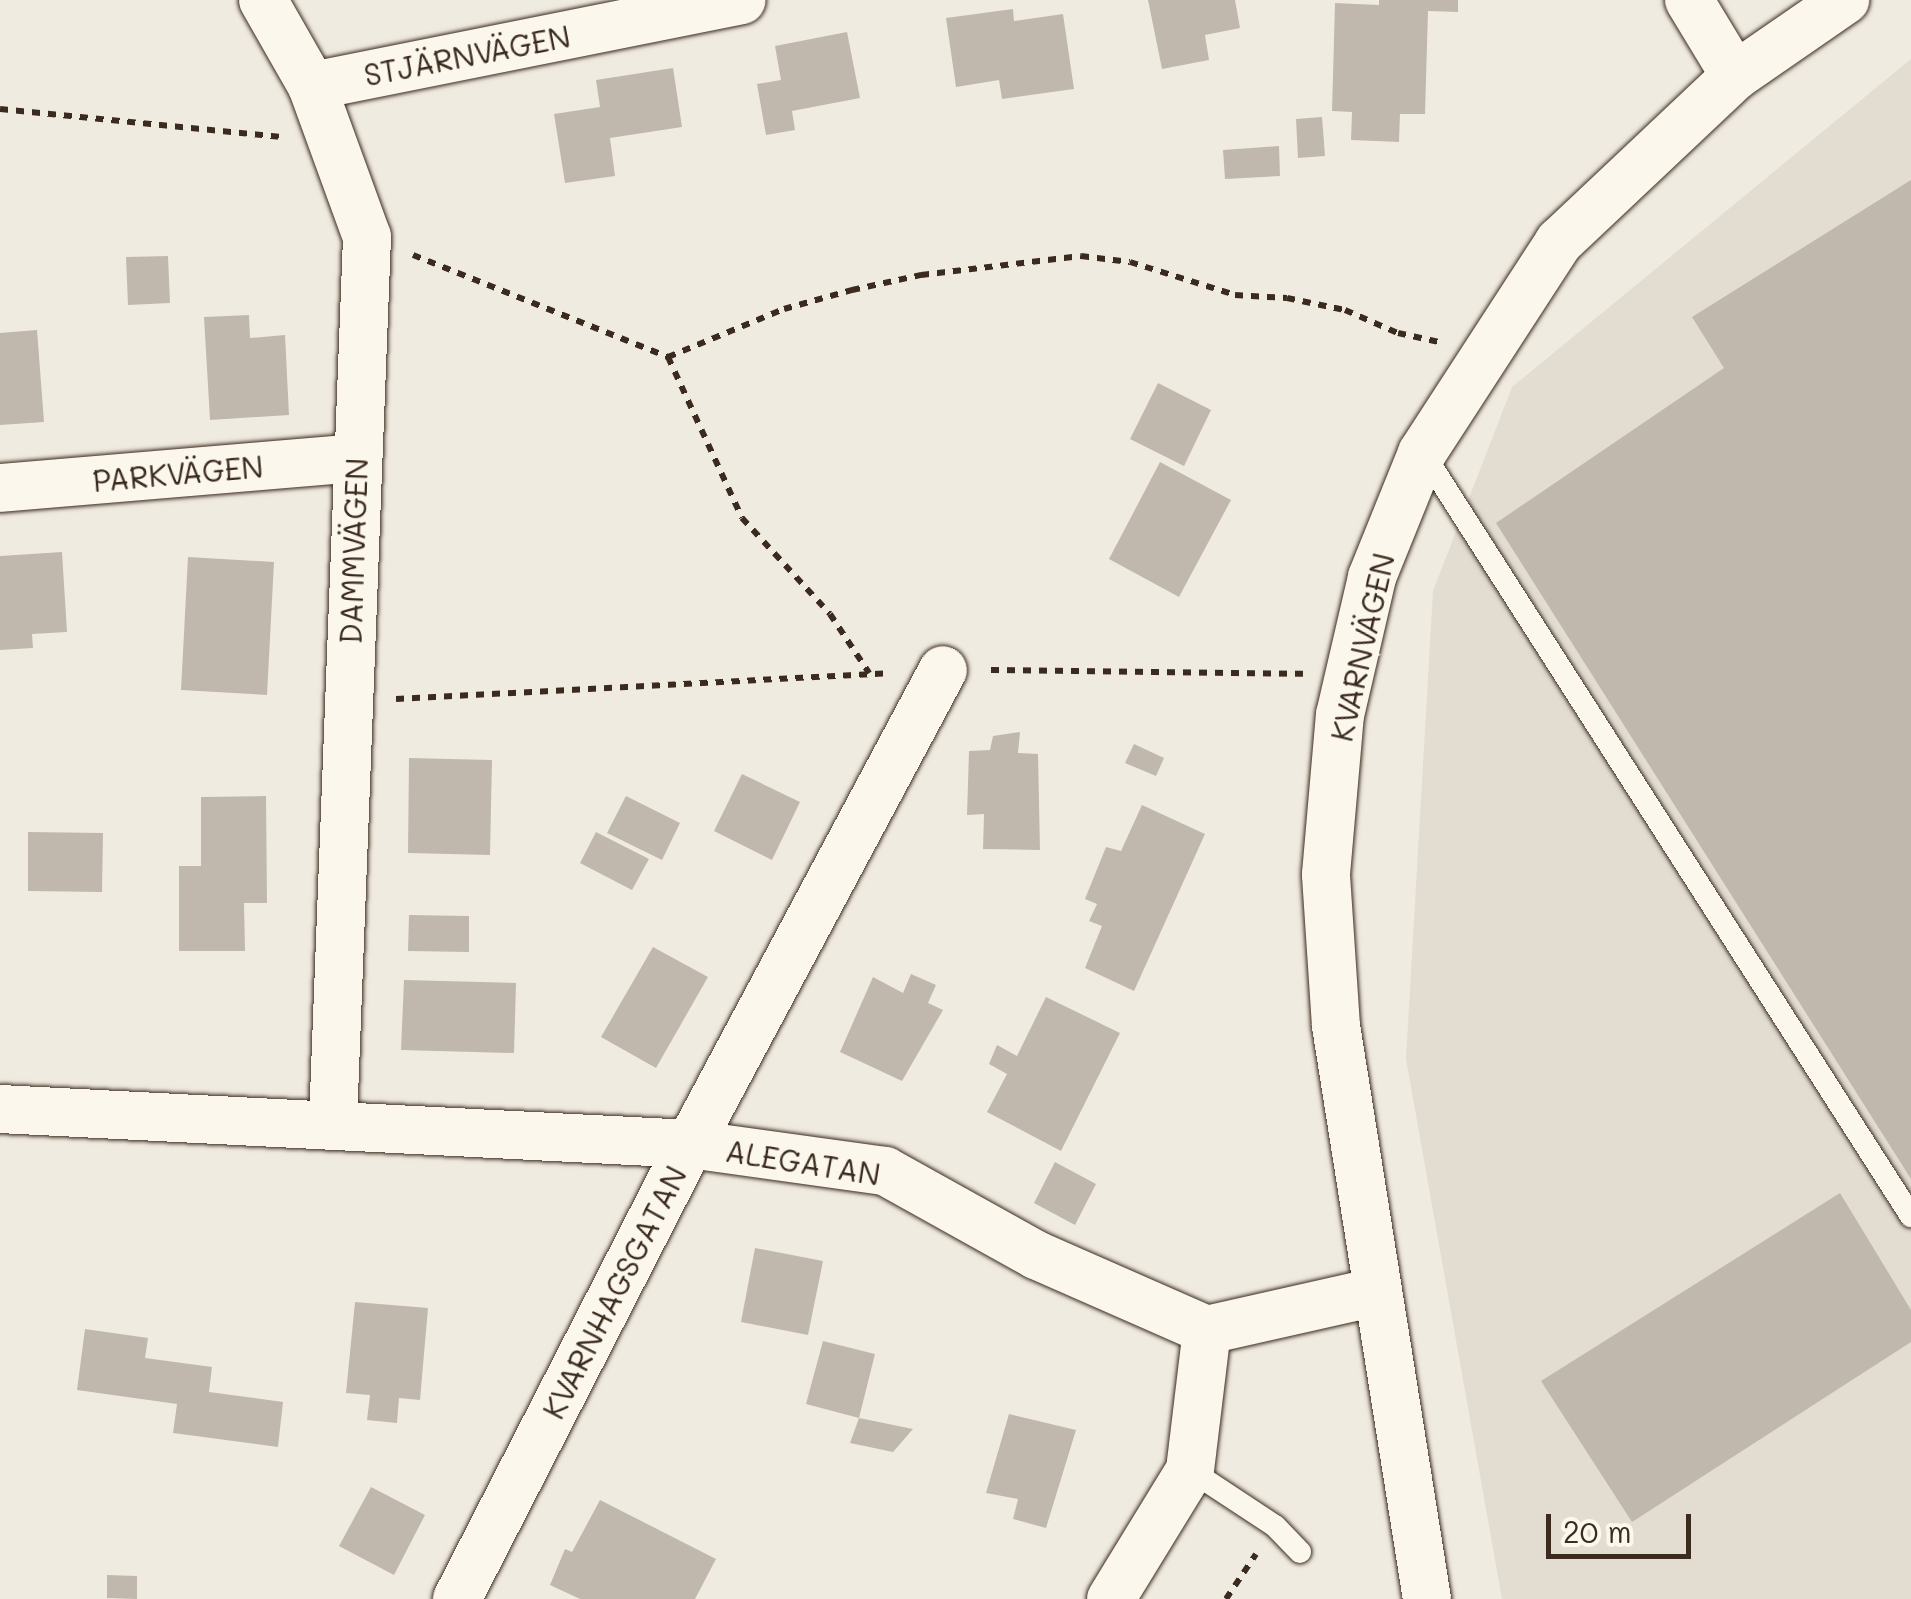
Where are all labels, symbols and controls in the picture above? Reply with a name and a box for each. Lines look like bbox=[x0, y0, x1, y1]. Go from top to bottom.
street label: STJÄRNVÄGEN bbox=[361, 17, 573, 93]
street label: PARKVÄGEN bbox=[91, 448, 265, 498]
street label: DAMMVÄGEN bbox=[332, 457, 374, 645]
street label: KVARNVÄGEN bbox=[1323, 549, 1401, 745]
street label: ALEGATAN bbox=[723, 1132, 883, 1192]
street label: KVARNHAGSGATAN bbox=[535, 1160, 693, 1424]
scale bar bbox=[1551, 1494, 1696, 1556]
text: 20 m bbox=[1563, 1511, 1632, 1551]

